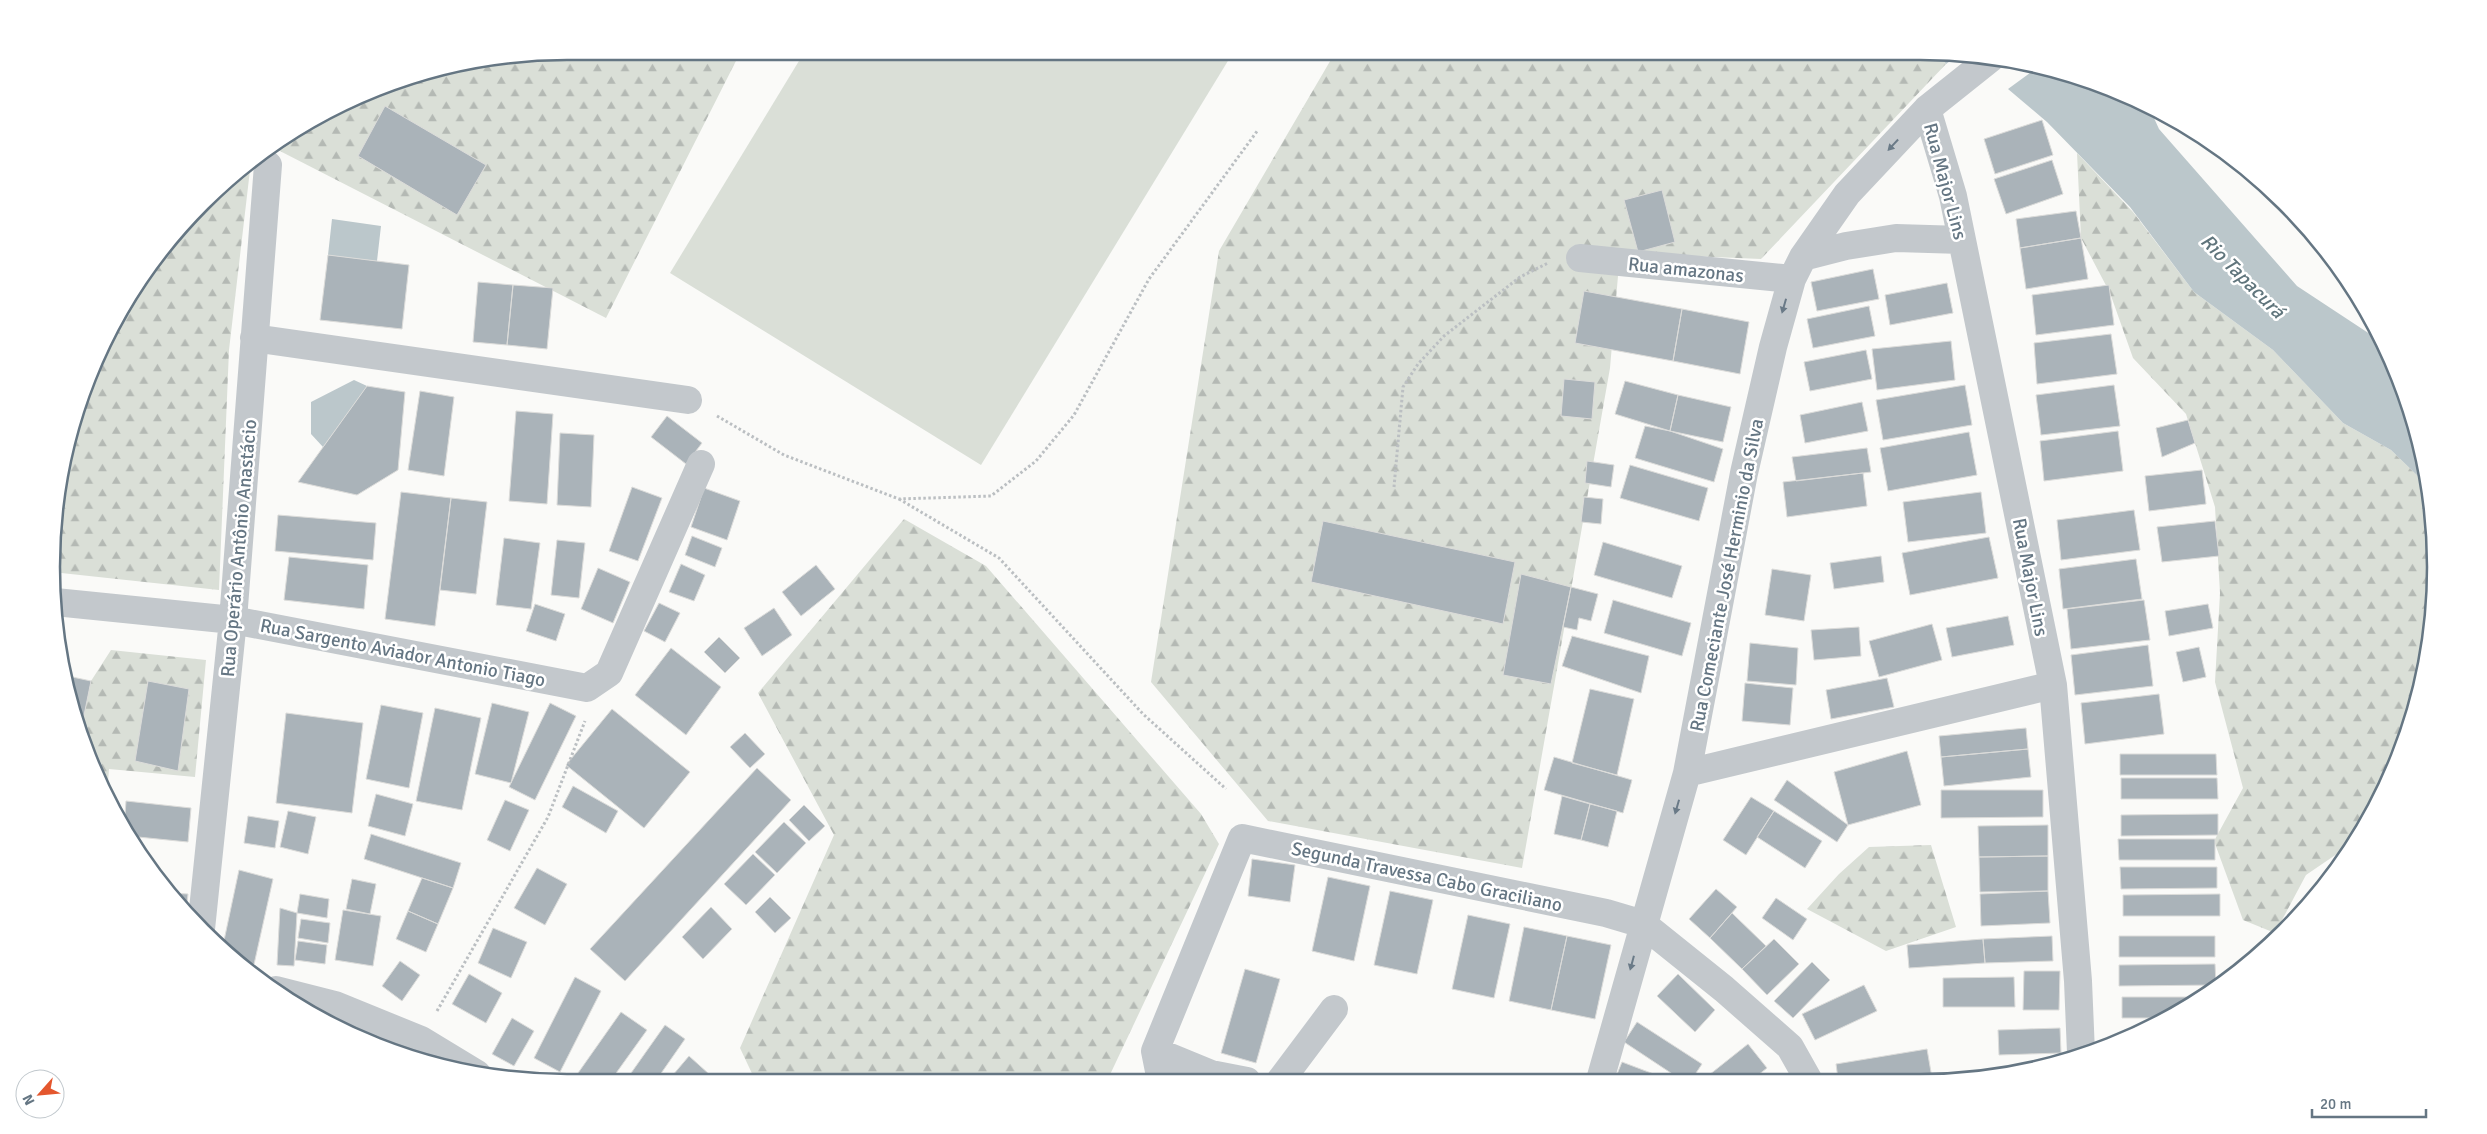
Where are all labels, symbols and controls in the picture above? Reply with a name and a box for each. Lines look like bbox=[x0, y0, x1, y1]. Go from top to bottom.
street label: Rua Major Lins bbox=[1918, 120, 1972, 242]
one-way arrow bbox=[1887, 138, 1899, 150]
water label: Rio Tapacurá bbox=[2195, 229, 2291, 325]
street label: Rua amazonas bbox=[1627, 252, 1745, 288]
one-way arrow bbox=[1780, 299, 1788, 314]
street label: Rua Comeciante José Herminio da Silva bbox=[1685, 417, 1769, 734]
street label: Rua Operário Antônio Anastácio bbox=[216, 418, 262, 678]
street label: Rua Major Lins bbox=[2007, 516, 2053, 638]
street label: Rua Sargento Aviador Antonio Tiago bbox=[258, 614, 548, 692]
one-way arrow bbox=[1672, 800, 1680, 815]
street label: Segunda Travessa Cabo Graciliano bbox=[1289, 837, 1564, 917]
one-way arrow bbox=[1627, 956, 1635, 971]
north arrow bbox=[15, 1069, 65, 1119]
scale bar bbox=[2312, 1086, 2426, 1118]
text: N bbox=[19, 1091, 39, 1108]
text: 20 m bbox=[2320, 1095, 2351, 1113]

